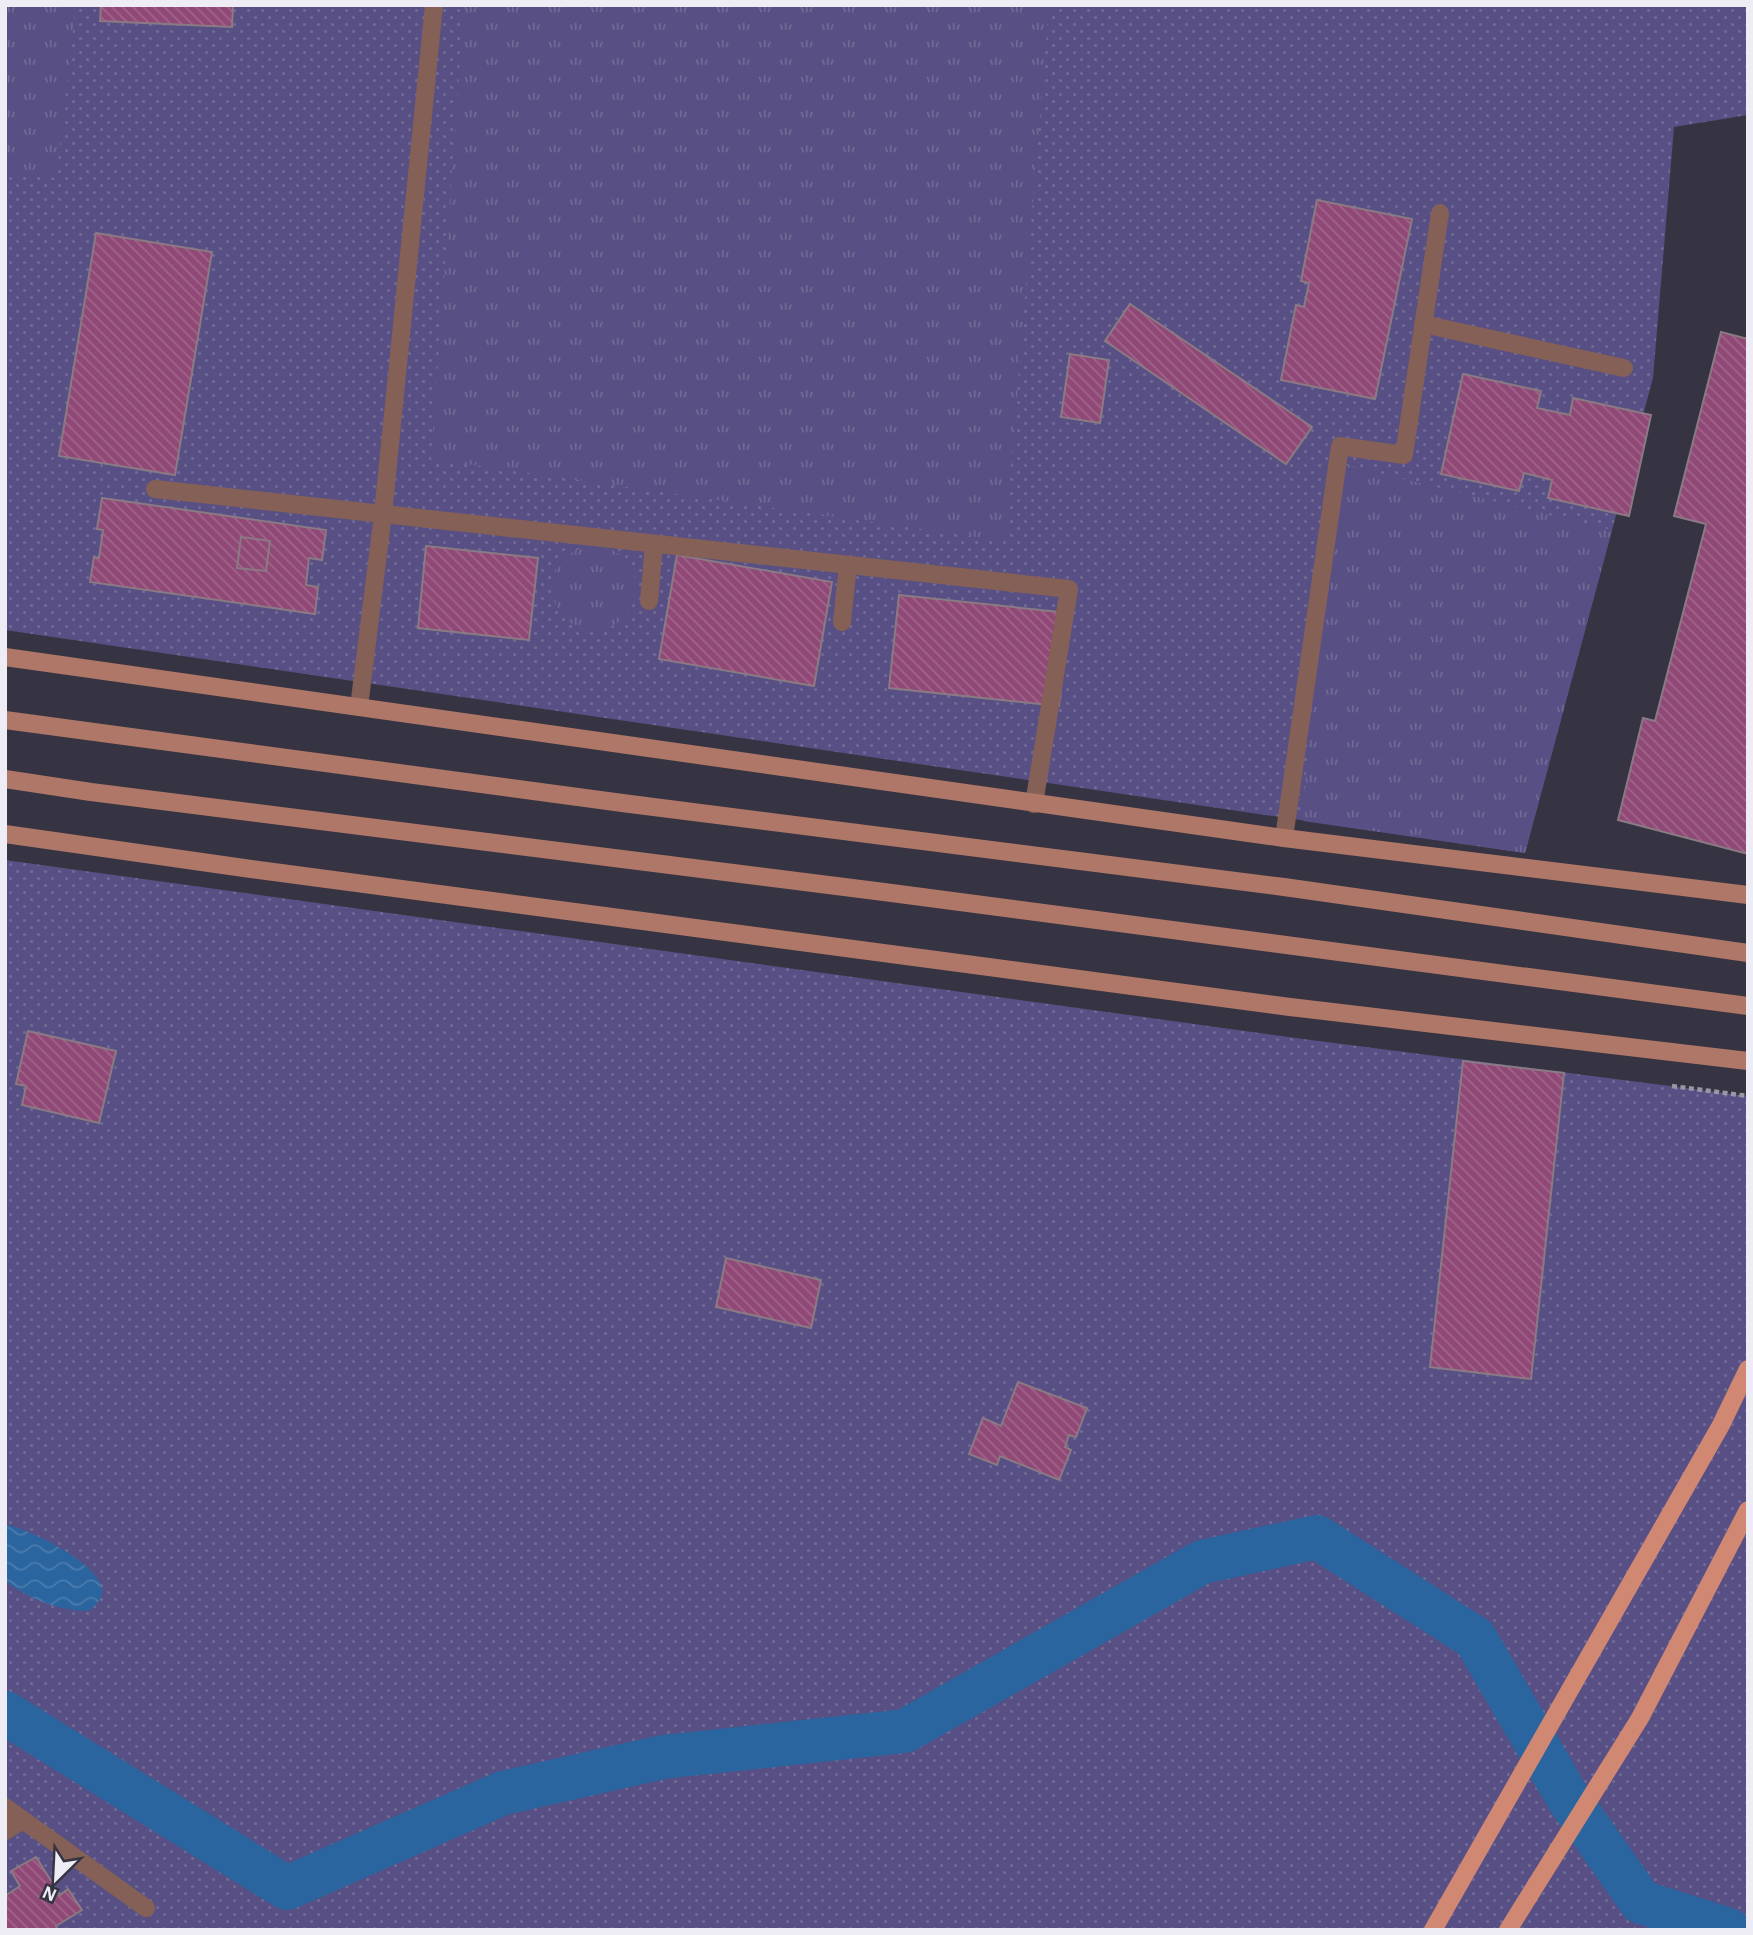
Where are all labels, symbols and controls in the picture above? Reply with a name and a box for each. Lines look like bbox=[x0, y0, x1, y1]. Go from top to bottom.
north arrow bbox=[21, 1844, 91, 1914]
text: N bbox=[40, 1882, 60, 1905]

